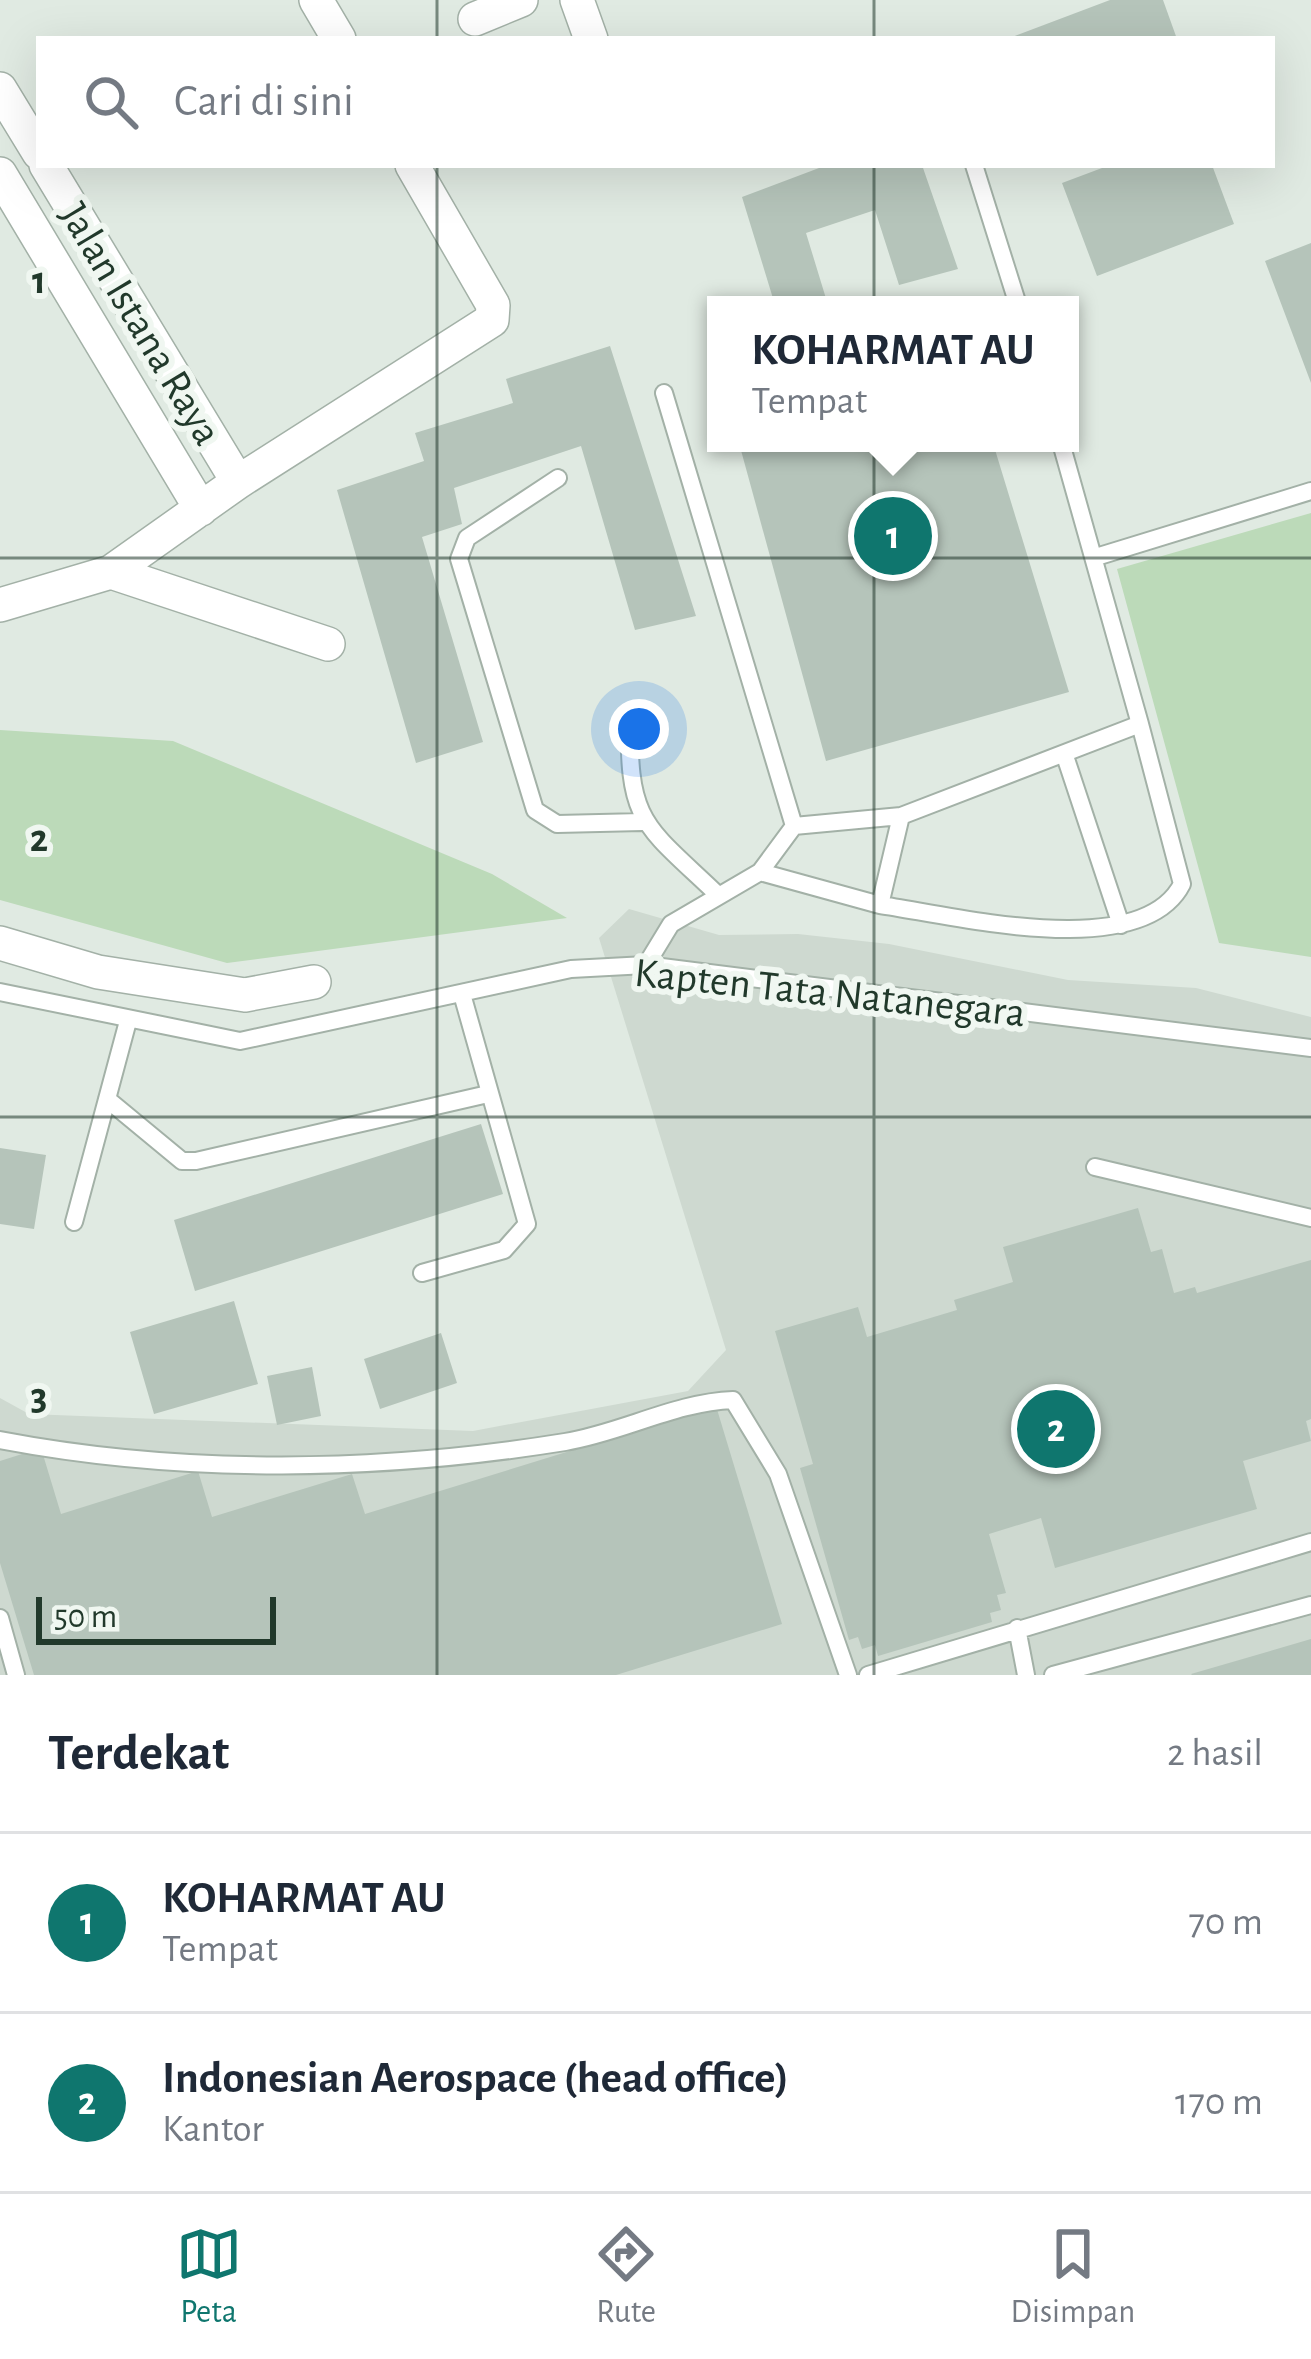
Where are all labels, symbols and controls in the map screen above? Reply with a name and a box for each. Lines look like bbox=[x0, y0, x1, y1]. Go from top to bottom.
search box bbox=[36, 36, 1275, 168]
icon: search bbox=[78, 69, 144, 135]
text: Cari di sini bbox=[174, 79, 354, 124]
street label: Jalan Istana Raya bbox=[52, 196, 229, 452]
text: 1 bbox=[32, 262, 46, 301]
popup bbox=[707, 296, 1079, 452]
text: KOHARMAT AU bbox=[751, 328, 1035, 373]
text: Tempat bbox=[751, 382, 867, 421]
pin: 1 bbox=[854, 491, 932, 581]
your location bbox=[609, 699, 669, 759]
text: 2 bbox=[30, 820, 48, 859]
street label: Kapten Tata Natanegara bbox=[632, 952, 1027, 1034]
text: 3 bbox=[31, 1378, 47, 1417]
pin: 2 bbox=[1017, 1384, 1095, 1474]
scale bar bbox=[36, 1591, 276, 1644]
text: 50 m bbox=[54, 1601, 117, 1634]
text: Terdekat bbox=[48, 1728, 229, 1779]
text: 2 hasil bbox=[1167, 1734, 1263, 1773]
text: KOHARMAT AU bbox=[162, 1876, 446, 1921]
text: 1 bbox=[80, 1903, 94, 1942]
text: 70 m bbox=[1189, 1903, 1263, 1942]
text: Tempat bbox=[162, 1930, 278, 1969]
text: Indonesian Aerospace (head office) bbox=[162, 2056, 789, 2101]
text: 2 bbox=[78, 2083, 96, 2122]
text: 170 m bbox=[1175, 2083, 1263, 2122]
text: Kantor bbox=[162, 2110, 264, 2149]
tab: Peta bbox=[176, 2221, 242, 2333]
tab: Rute bbox=[593, 2221, 659, 2333]
tab: Disimpan bbox=[1011, 2221, 1135, 2333]

